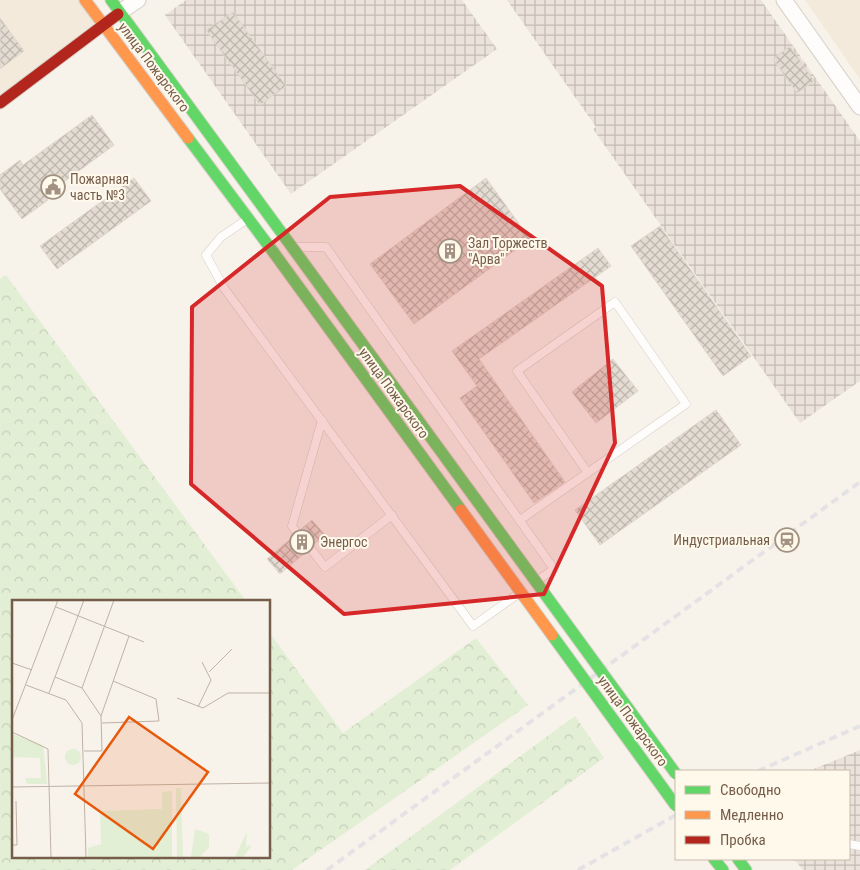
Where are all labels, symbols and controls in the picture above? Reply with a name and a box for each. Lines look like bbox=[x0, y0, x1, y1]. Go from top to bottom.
street label: улица Пожарского bbox=[115, 19, 193, 115]
place label: Пожарная часть №3 bbox=[70, 171, 129, 203]
public building icon: Пожарная часть №3 bbox=[40, 174, 66, 200]
place label: Зал Торжеств "Арва" bbox=[468, 235, 548, 267]
building icon: Зал Торжеств "Арва" bbox=[437, 238, 463, 264]
street label: улица Пожарского bbox=[356, 345, 432, 441]
station icon: Индустриальная bbox=[774, 527, 800, 553]
building icon: Энергос bbox=[289, 529, 315, 555]
place label: Индустриальная bbox=[673, 532, 770, 548]
place label: Энергос bbox=[320, 534, 367, 550]
inset map bbox=[12, 600, 270, 858]
street label: улица Пожарского bbox=[595, 673, 671, 769]
legend bbox=[675, 770, 850, 860]
text: Свободно bbox=[720, 781, 781, 799]
text: Медленно bbox=[720, 806, 784, 824]
text: Пробка bbox=[720, 831, 766, 849]

